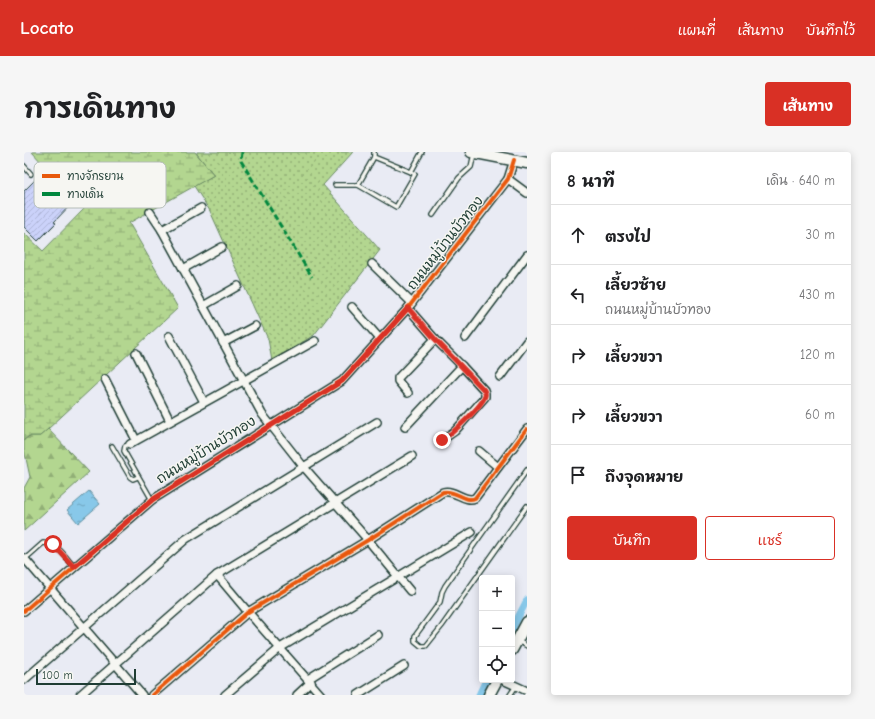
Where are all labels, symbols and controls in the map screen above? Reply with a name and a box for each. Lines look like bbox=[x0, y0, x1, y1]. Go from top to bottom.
text: Locato bbox=[20, 17, 74, 39]
text: แผนที่ bbox=[678, 22, 715, 39]
text: เส้นทาง bbox=[737, 22, 784, 39]
text: บันทึกไว้ bbox=[806, 22, 855, 39]
button: เส้นทาง bbox=[765, 82, 851, 126]
text: การเดินทาง bbox=[24, 93, 176, 125]
legend bbox=[34, 162, 166, 208]
text: ทางจักรยาน bbox=[67, 169, 124, 183]
text: 8 นาที bbox=[567, 172, 615, 191]
text: เดิน · 640 m bbox=[766, 173, 835, 188]
text: ทางเดิน bbox=[67, 187, 104, 201]
street label: ถนนหมู่บ้านบัวทอง bbox=[403, 193, 488, 294]
icon: ahead bbox=[567, 224, 589, 246]
text: 30 m bbox=[805, 227, 835, 242]
text: ตรงไป bbox=[605, 228, 651, 246]
text: เลี้ยวซ้าย bbox=[605, 276, 666, 294]
icon: left bbox=[567, 284, 589, 306]
text: 430 m bbox=[799, 287, 835, 302]
text: ถนนหมู่บ้านบัวทอง bbox=[605, 302, 711, 317]
icon: right bbox=[567, 344, 589, 366]
text: 120 m bbox=[800, 347, 835, 362]
text: เลี้ยวขวา bbox=[605, 348, 663, 366]
icon: right bbox=[567, 404, 589, 426]
text: 60 m bbox=[805, 407, 835, 422]
text: เลี้ยวขวา bbox=[605, 408, 663, 426]
street label: ถนนหมู่บ้านบัวทอง bbox=[153, 413, 259, 488]
route end bbox=[433, 431, 451, 449]
icon: arrive bbox=[567, 464, 589, 486]
text: ถึงจุดหมาย bbox=[605, 468, 683, 486]
button: บันทึก bbox=[567, 516, 697, 560]
button: แชร์ bbox=[705, 516, 835, 560]
route start bbox=[44, 535, 62, 553]
map controls bbox=[479, 575, 515, 683]
button: + bbox=[479, 575, 515, 611]
button: − bbox=[479, 611, 515, 647]
button: locate bbox=[479, 647, 515, 683]
scale bar bbox=[36, 667, 136, 686]
text: 100 m bbox=[42, 669, 73, 682]

